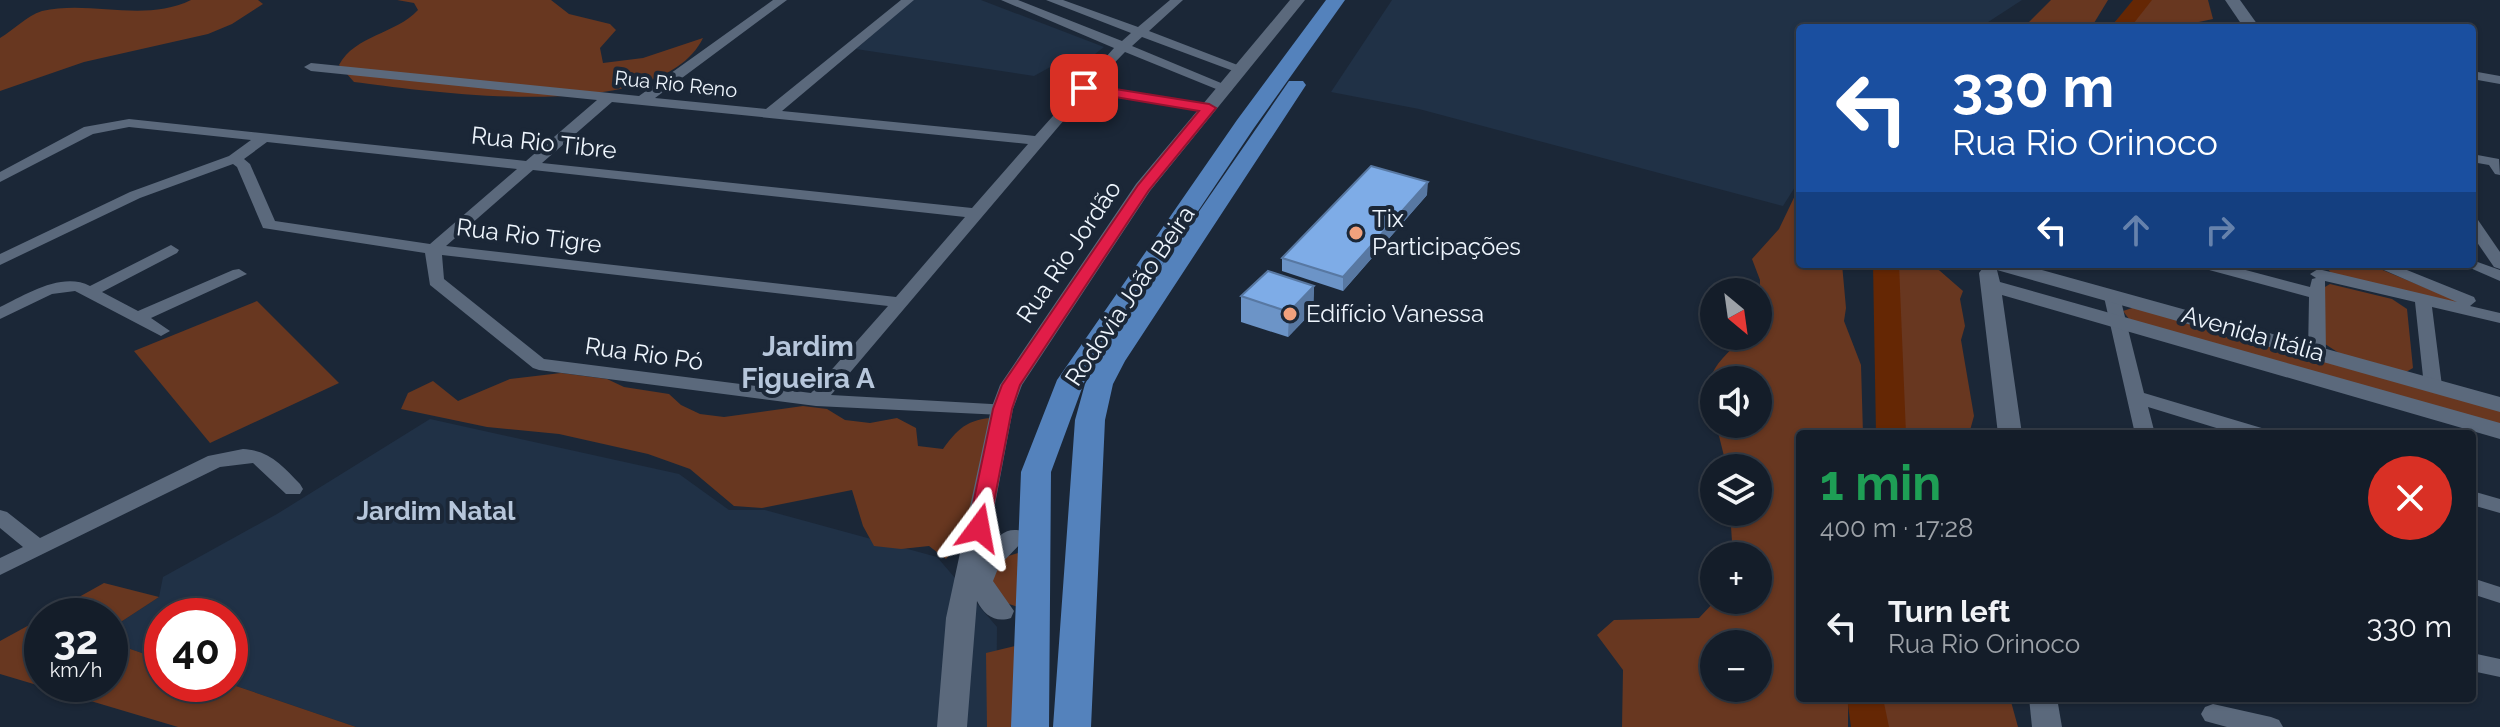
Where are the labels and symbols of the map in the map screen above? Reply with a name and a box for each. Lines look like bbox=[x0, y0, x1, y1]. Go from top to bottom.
pin bbox=[1050, 54, 1118, 122]
street label: Rua Rio Reno bbox=[614, 66, 739, 102]
street label: Rua Rio Tibre bbox=[470, 120, 618, 165]
street label: Rua Rio Jordão bbox=[1010, 175, 1127, 328]
street label: Rodovia João Beira bbox=[1059, 200, 1201, 391]
place label: Tix Participações bbox=[1372, 204, 1521, 261]
street label: Rua Rio Tigre bbox=[455, 212, 603, 259]
marker: Tix Participações bbox=[1347, 224, 1365, 242]
north arrow bbox=[1700, 278, 1772, 350]
place label: Edifício Vanessa bbox=[1306, 299, 1484, 328]
street label: Avenida Itália bbox=[2178, 299, 2328, 368]
marker: Edifício Vanessa bbox=[1281, 305, 1299, 323]
district label: Jardim Figueira A bbox=[741, 330, 875, 395]
street label: Rua Rio Pó bbox=[583, 331, 705, 376]
position arrow bbox=[937, 486, 1021, 570]
district label: Jardim Natal bbox=[357, 496, 516, 526]
speed limit sign: 40 bbox=[144, 598, 248, 702]

